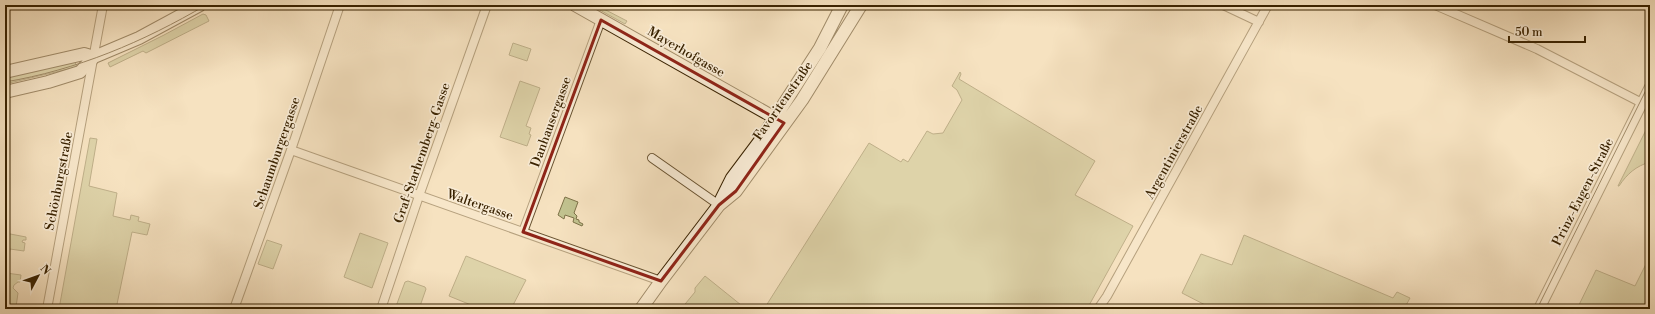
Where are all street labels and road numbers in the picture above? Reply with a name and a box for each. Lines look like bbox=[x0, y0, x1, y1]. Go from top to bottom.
street label: Mayerhofgasse bbox=[644, 23, 728, 81]
street label: Favoritenstraße bbox=[750, 58, 816, 144]
street label: Danhausergasse bbox=[527, 74, 575, 169]
street label: Graf-Starhemberg-Gasse bbox=[390, 80, 454, 225]
street label: Schaumburgergasse bbox=[250, 95, 304, 211]
street label: Argentinierstraße bbox=[1141, 102, 1207, 203]
street label: Schönburgstraße bbox=[42, 130, 76, 232]
street label: Prinz-Eugen-Straße bbox=[1549, 135, 1617, 249]
street label: Waltergasse bbox=[444, 186, 516, 224]

